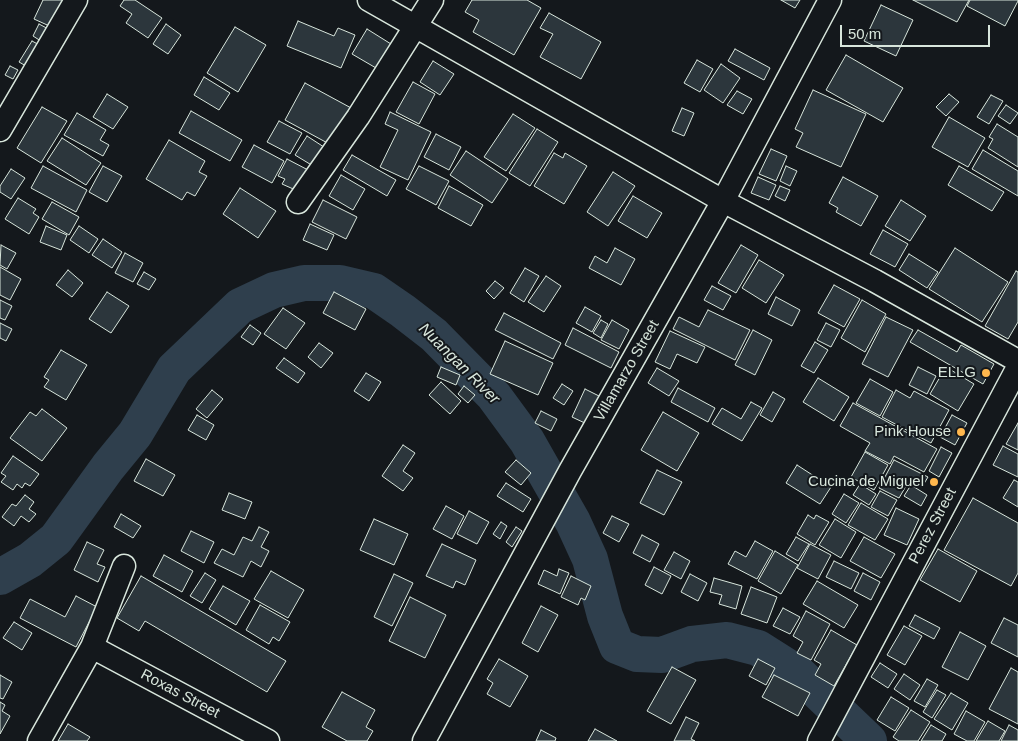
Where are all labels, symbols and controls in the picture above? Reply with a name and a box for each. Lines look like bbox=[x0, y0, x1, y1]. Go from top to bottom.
scale bar bbox=[843, 15, 993, 47]
text: 50 m bbox=[848, 25, 881, 42]
street label: Villamarzo Street bbox=[591, 317, 663, 425]
water label: Nuangan River bbox=[414, 319, 504, 409]
place label: ELLG bbox=[938, 364, 976, 382]
marker: ELLG bbox=[980, 367, 992, 379]
place label: Pink House bbox=[874, 423, 951, 441]
marker: Pink House bbox=[955, 426, 967, 438]
place label: Cucina de Miguel bbox=[808, 473, 924, 491]
marker: Cucina de Miguel bbox=[928, 476, 940, 488]
street label: Perez Street bbox=[905, 485, 961, 567]
street label: Roxas Street bbox=[137, 666, 223, 722]

